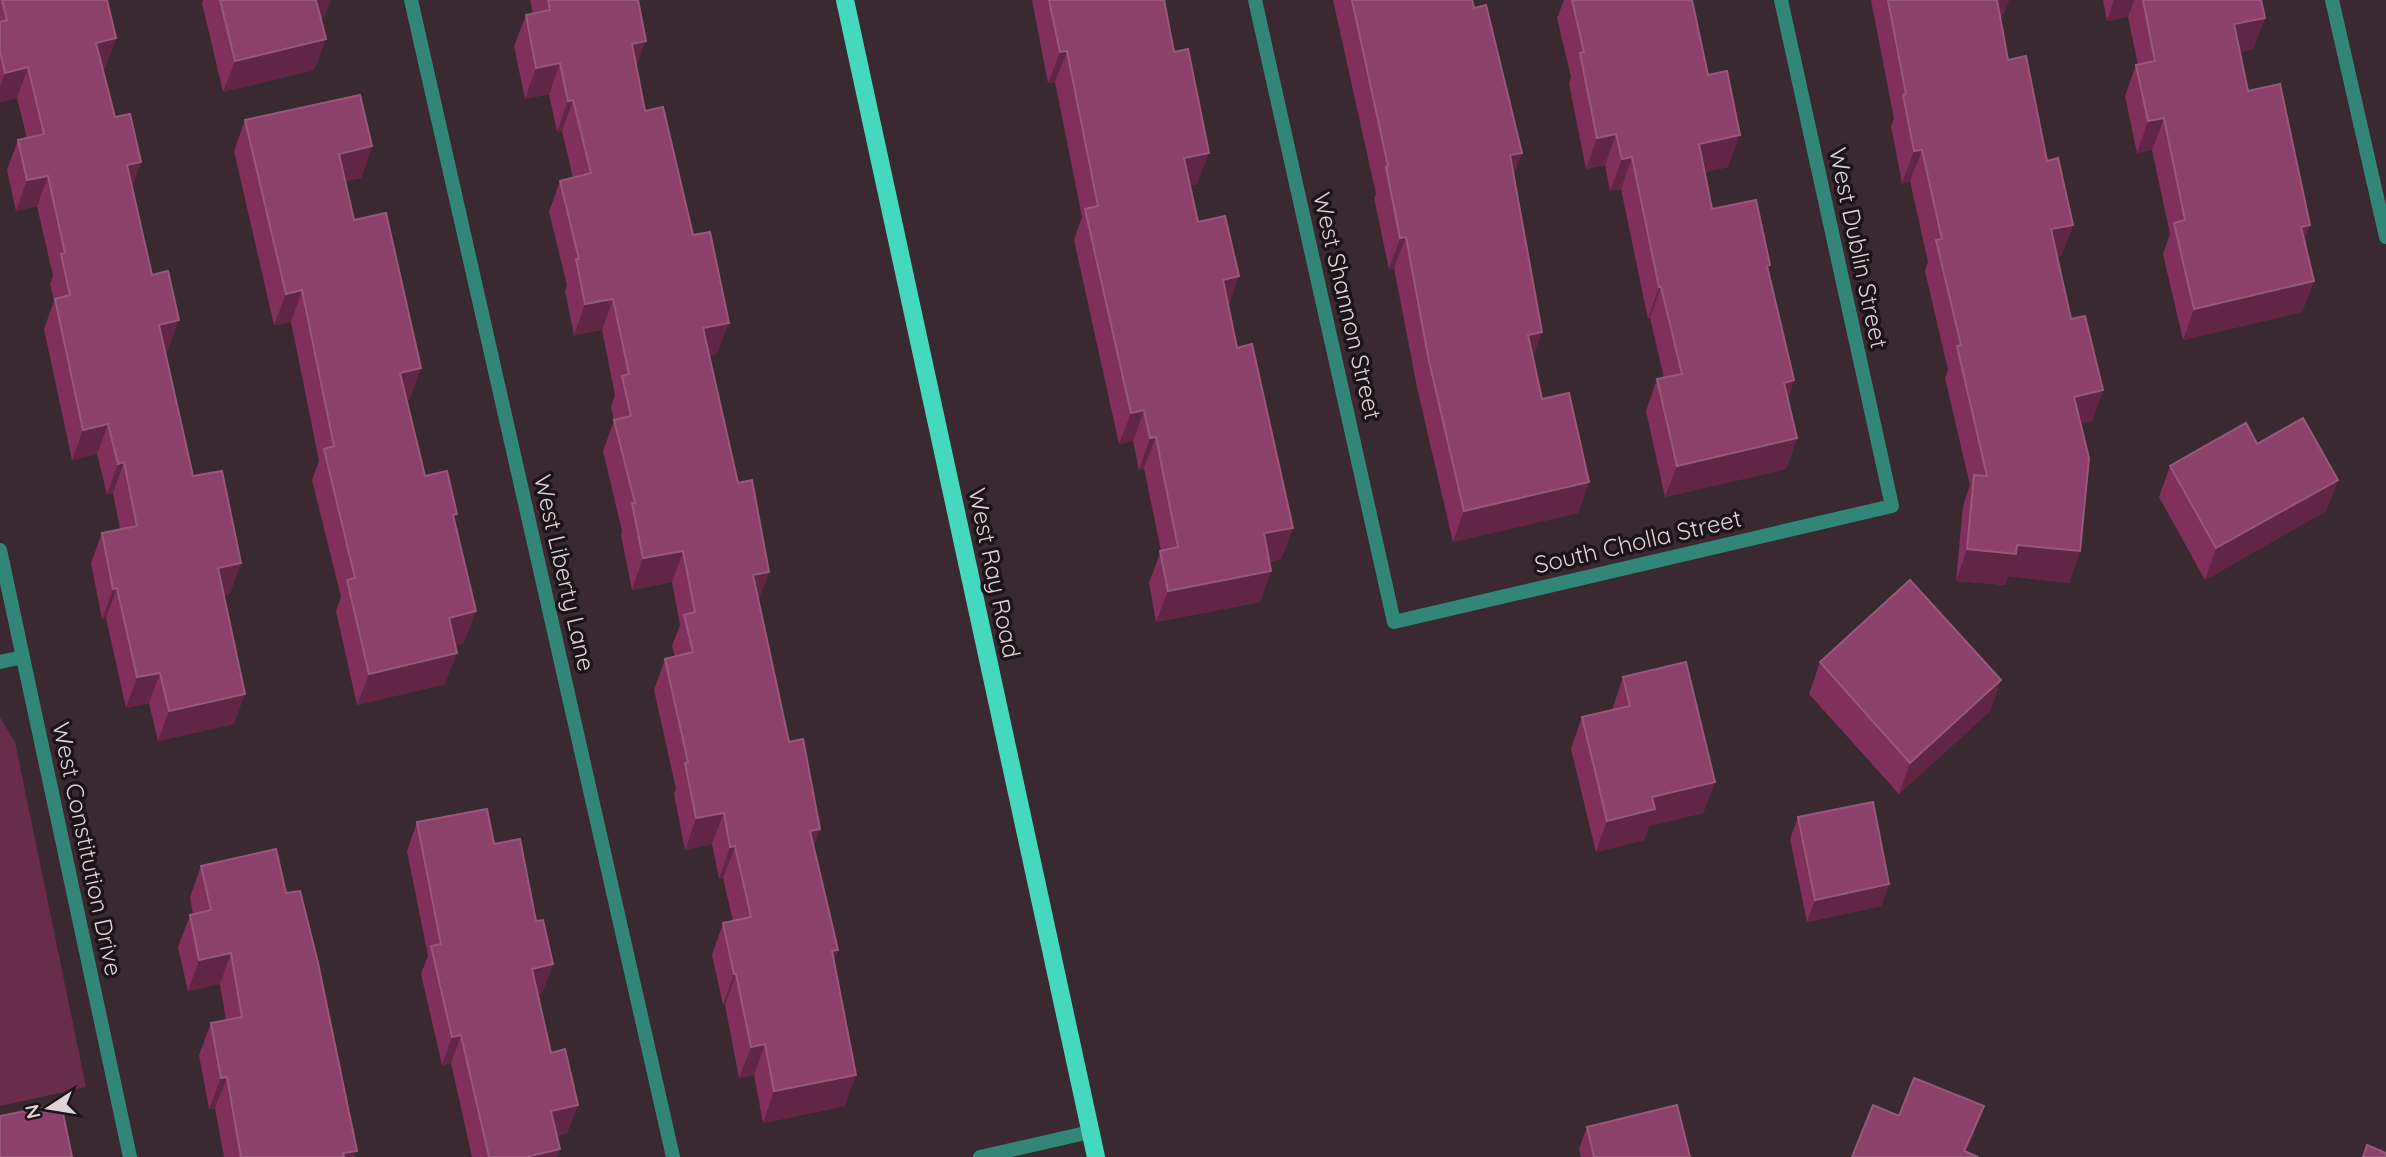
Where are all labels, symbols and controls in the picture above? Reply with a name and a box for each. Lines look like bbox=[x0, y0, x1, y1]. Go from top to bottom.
street label: West Dublin Street bbox=[1823, 145, 1895, 351]
street label: West Shannon Street bbox=[1307, 189, 1389, 422]
street label: West Liberty Lane bbox=[528, 472, 602, 674]
street label: West Ray Road bbox=[962, 485, 1028, 660]
street label: South Cholla Street bbox=[1531, 503, 1744, 579]
street label: West Constitution Drive bbox=[46, 719, 130, 978]
north arrow bbox=[14, 1073, 84, 1143]
text: N bbox=[19, 1102, 46, 1121]

